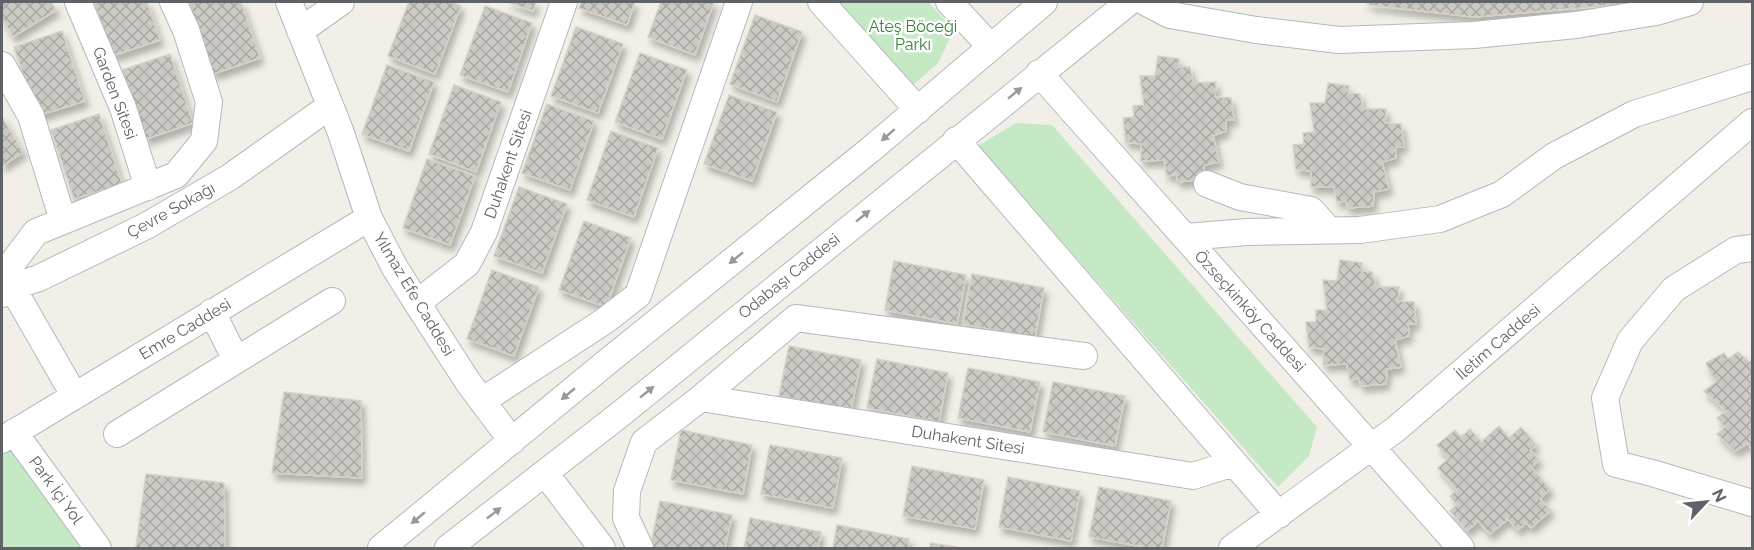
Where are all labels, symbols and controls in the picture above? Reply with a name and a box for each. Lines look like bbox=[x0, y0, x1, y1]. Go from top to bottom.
park label: Ateş Böceği Parkı bbox=[869, 17, 957, 54]
street label: Garden Sitesi bbox=[89, 44, 141, 142]
one-way arrow bbox=[1007, 87, 1022, 99]
street label: Duhakent Sitesi bbox=[480, 107, 536, 221]
one-way arrow bbox=[880, 129, 896, 142]
street label: Çevre Sokağı bbox=[124, 178, 218, 242]
one-way arrow bbox=[855, 209, 871, 222]
street label: Yılmaz Efe Caddesi bbox=[370, 229, 458, 359]
street label: Odabaşı Caddesi bbox=[735, 229, 843, 323]
street label: Özseçkinköy Caddesi bbox=[1190, 246, 1310, 376]
one-way arrow bbox=[729, 251, 744, 264]
street label: Emre Caddesi bbox=[136, 294, 234, 364]
street label: İletim Caddesi bbox=[1451, 299, 1544, 384]
one-way arrow bbox=[639, 386, 654, 399]
one-way arrow bbox=[561, 387, 576, 400]
street label: Duhakent Sitesi bbox=[910, 422, 1026, 458]
street label: Park İçi Yol bbox=[25, 452, 88, 528]
north arrow bbox=[1676, 472, 1736, 532]
text: N bbox=[1708, 486, 1730, 505]
one-way arrow bbox=[486, 507, 501, 519]
one-way arrow bbox=[411, 511, 426, 524]

